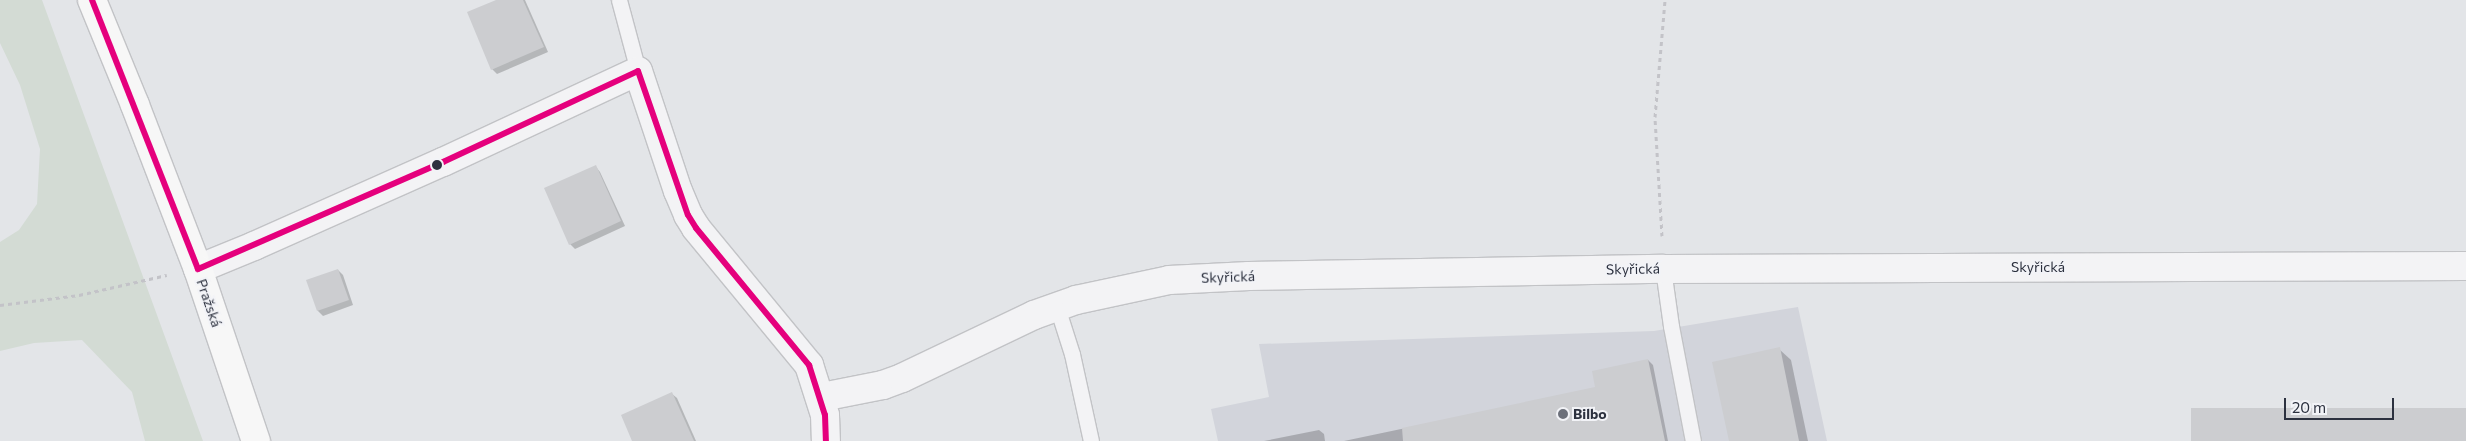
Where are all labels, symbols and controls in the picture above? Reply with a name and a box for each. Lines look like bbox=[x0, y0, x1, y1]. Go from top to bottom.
unlabelled marker bbox=[432, 160, 442, 170]
street label: Skyřická bbox=[2011, 259, 2065, 275]
street label: Skyřická bbox=[1606, 260, 1660, 278]
street label: Skyřická bbox=[1201, 268, 1255, 286]
street label: Pražská bbox=[193, 277, 225, 329]
scale bar bbox=[2286, 388, 2396, 420]
text: 20 m bbox=[2292, 398, 2326, 416]
place label: Bilbo bbox=[1573, 406, 1607, 422]
marker: Bilbo bbox=[1557, 408, 1569, 420]

